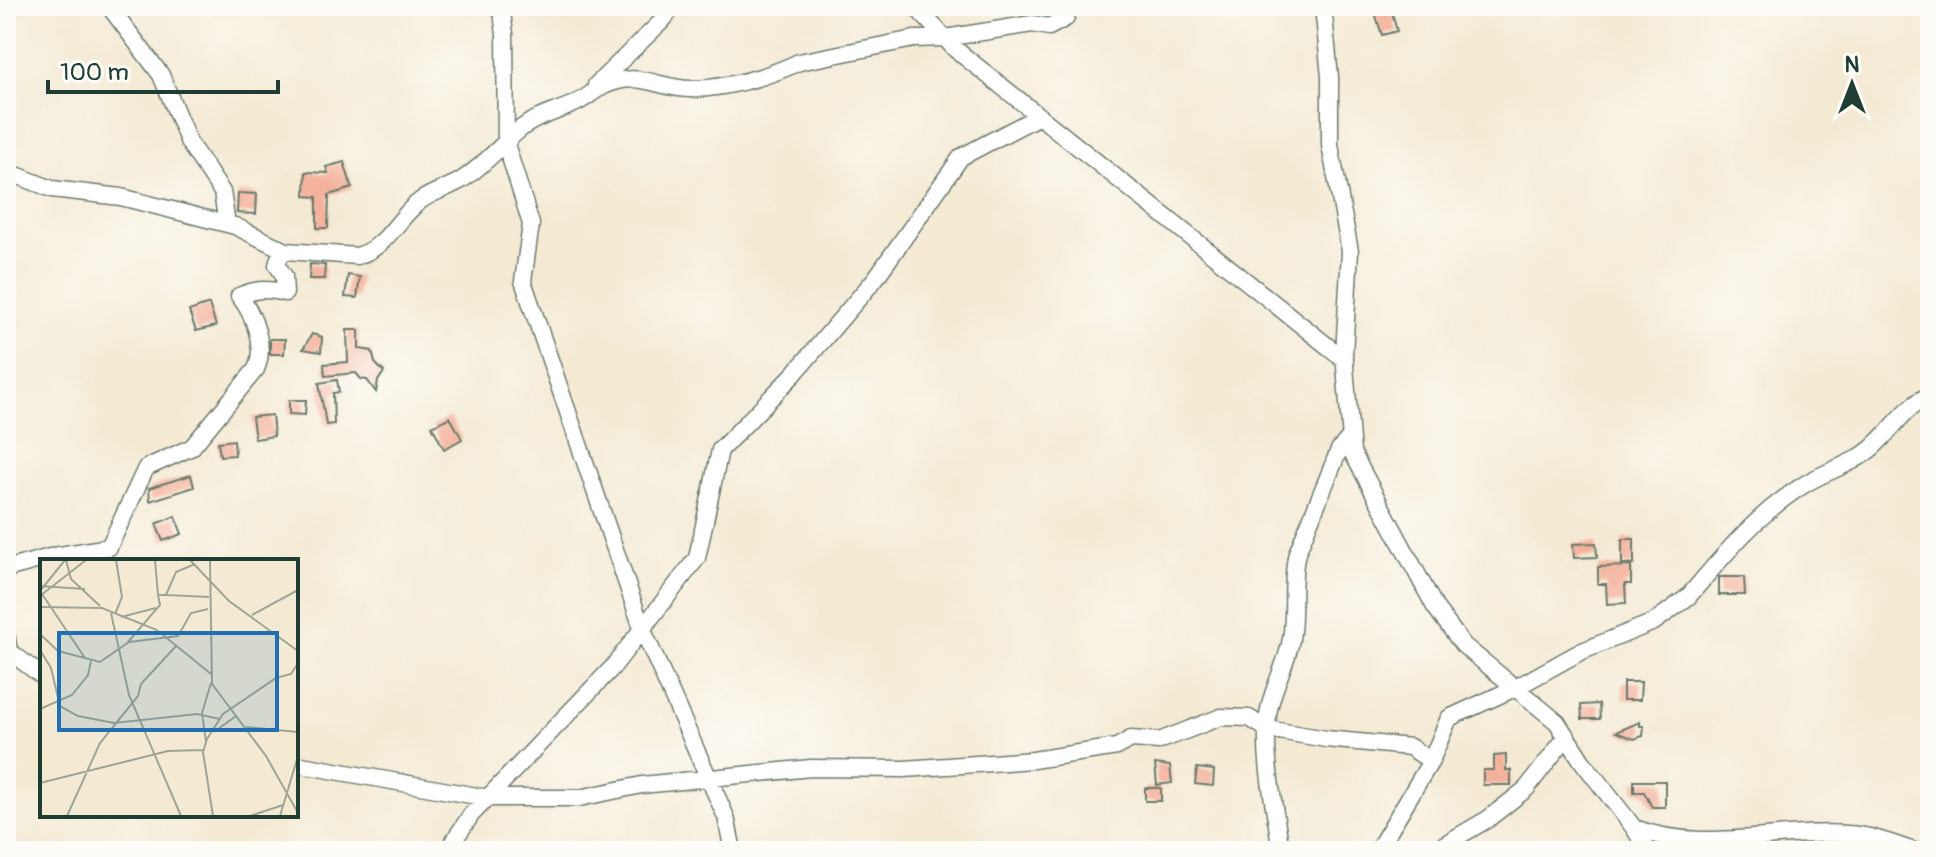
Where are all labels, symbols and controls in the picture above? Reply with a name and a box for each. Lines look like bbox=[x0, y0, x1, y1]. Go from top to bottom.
scale bar bbox=[48, 44, 278, 94]
north arrow bbox=[1812, 44, 1892, 124]
text: N bbox=[1845, 51, 1860, 79]
text: 100 m bbox=[60, 58, 129, 87]
inset map bbox=[40, 559, 298, 817]

